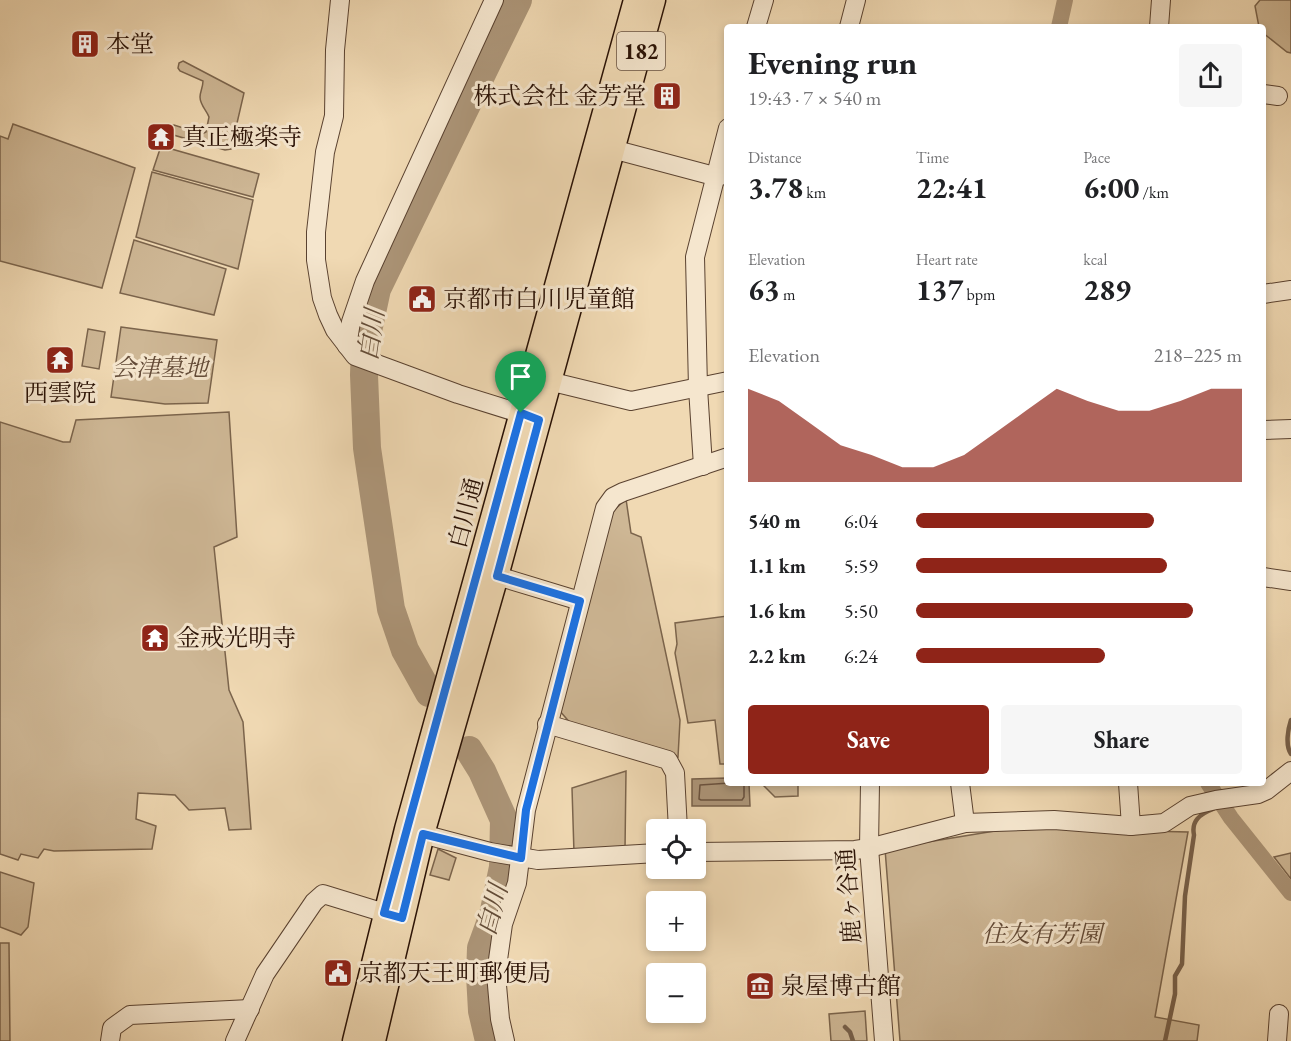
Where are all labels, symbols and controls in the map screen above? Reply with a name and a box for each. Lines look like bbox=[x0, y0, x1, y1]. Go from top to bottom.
building icon: 本堂 bbox=[69, 28, 101, 60]
place label: 本堂 bbox=[106, 28, 154, 59]
road number: 182 bbox=[617, 32, 665, 70]
text: Evening run bbox=[748, 41, 917, 84]
button: share bbox=[1179, 44, 1242, 107]
place label: 株式会社 金芳堂 bbox=[473, 80, 646, 111]
building icon: 株式会社 金芳堂 bbox=[651, 80, 683, 112]
text: 19:43 · 7 × 540 m bbox=[748, 85, 881, 111]
temple icon: 真正極楽寺 bbox=[145, 121, 177, 153]
place label: 真正極楽寺 bbox=[182, 121, 302, 152]
text: Distance bbox=[748, 147, 801, 168]
text: Time bbox=[916, 147, 949, 168]
text: Pace bbox=[1083, 147, 1110, 168]
text: 3.78 bbox=[748, 168, 803, 207]
text: 22:41 bbox=[916, 168, 988, 207]
text: 6:00 bbox=[1083, 168, 1139, 207]
text: km bbox=[803, 182, 826, 203]
text: /km bbox=[1139, 182, 1169, 203]
text: Elevation bbox=[748, 249, 806, 270]
text: Heart rate bbox=[916, 249, 978, 270]
text: kcal bbox=[1083, 249, 1107, 270]
text: 63 bbox=[748, 270, 780, 309]
text: 137 bbox=[916, 270, 963, 309]
text: 289 bbox=[1083, 270, 1131, 309]
public building icon: 京都市白川児童館 bbox=[406, 283, 438, 315]
place label: 京都市白川児童館 bbox=[443, 283, 635, 314]
text: m bbox=[780, 284, 795, 305]
text: bpm bbox=[963, 284, 995, 305]
water label: 白川 bbox=[351, 304, 392, 363]
text: Elevation bbox=[748, 342, 820, 368]
text: 218–225 m bbox=[1154, 342, 1242, 368]
temple icon: 西雲院 bbox=[44, 344, 76, 376]
pin bbox=[495, 351, 546, 413]
park label: 会津墓地 bbox=[112, 352, 211, 383]
icon: arrive bbox=[504, 360, 537, 393]
place label: 西雲院 bbox=[24, 377, 96, 408]
street label: 白川通 bbox=[441, 474, 490, 552]
text: 540 m bbox=[748, 508, 801, 534]
text: 6:04 bbox=[844, 508, 878, 534]
text: 1.1 km bbox=[748, 553, 806, 579]
text: 5:59 bbox=[844, 553, 878, 579]
text: 1.6 km bbox=[748, 598, 806, 624]
text: 5:50 bbox=[844, 598, 878, 624]
temple icon: 金戒光明寺 bbox=[139, 622, 171, 654]
place label: 金戒光明寺 bbox=[176, 622, 296, 653]
text: 2.2 km bbox=[748, 643, 806, 669]
text: 6:24 bbox=[844, 643, 878, 669]
button: Save bbox=[748, 705, 989, 774]
button: Share bbox=[1001, 705, 1242, 774]
map controls bbox=[646, 819, 706, 1023]
button: locate bbox=[646, 819, 706, 879]
street label: 鹿ヶ谷通 bbox=[830, 847, 867, 945]
water label: 白川 bbox=[469, 878, 516, 940]
button: + bbox=[646, 891, 706, 951]
park label: 住友有芳園 bbox=[982, 918, 1106, 949]
public building icon: 京都天王町郵便局 bbox=[322, 957, 354, 989]
place label: 京都天王町郵便局 bbox=[359, 957, 551, 988]
button: − bbox=[646, 963, 706, 1023]
museum icon: 泉屋博古館 bbox=[744, 970, 776, 1002]
place label: 泉屋博古館 bbox=[781, 970, 901, 1001]

